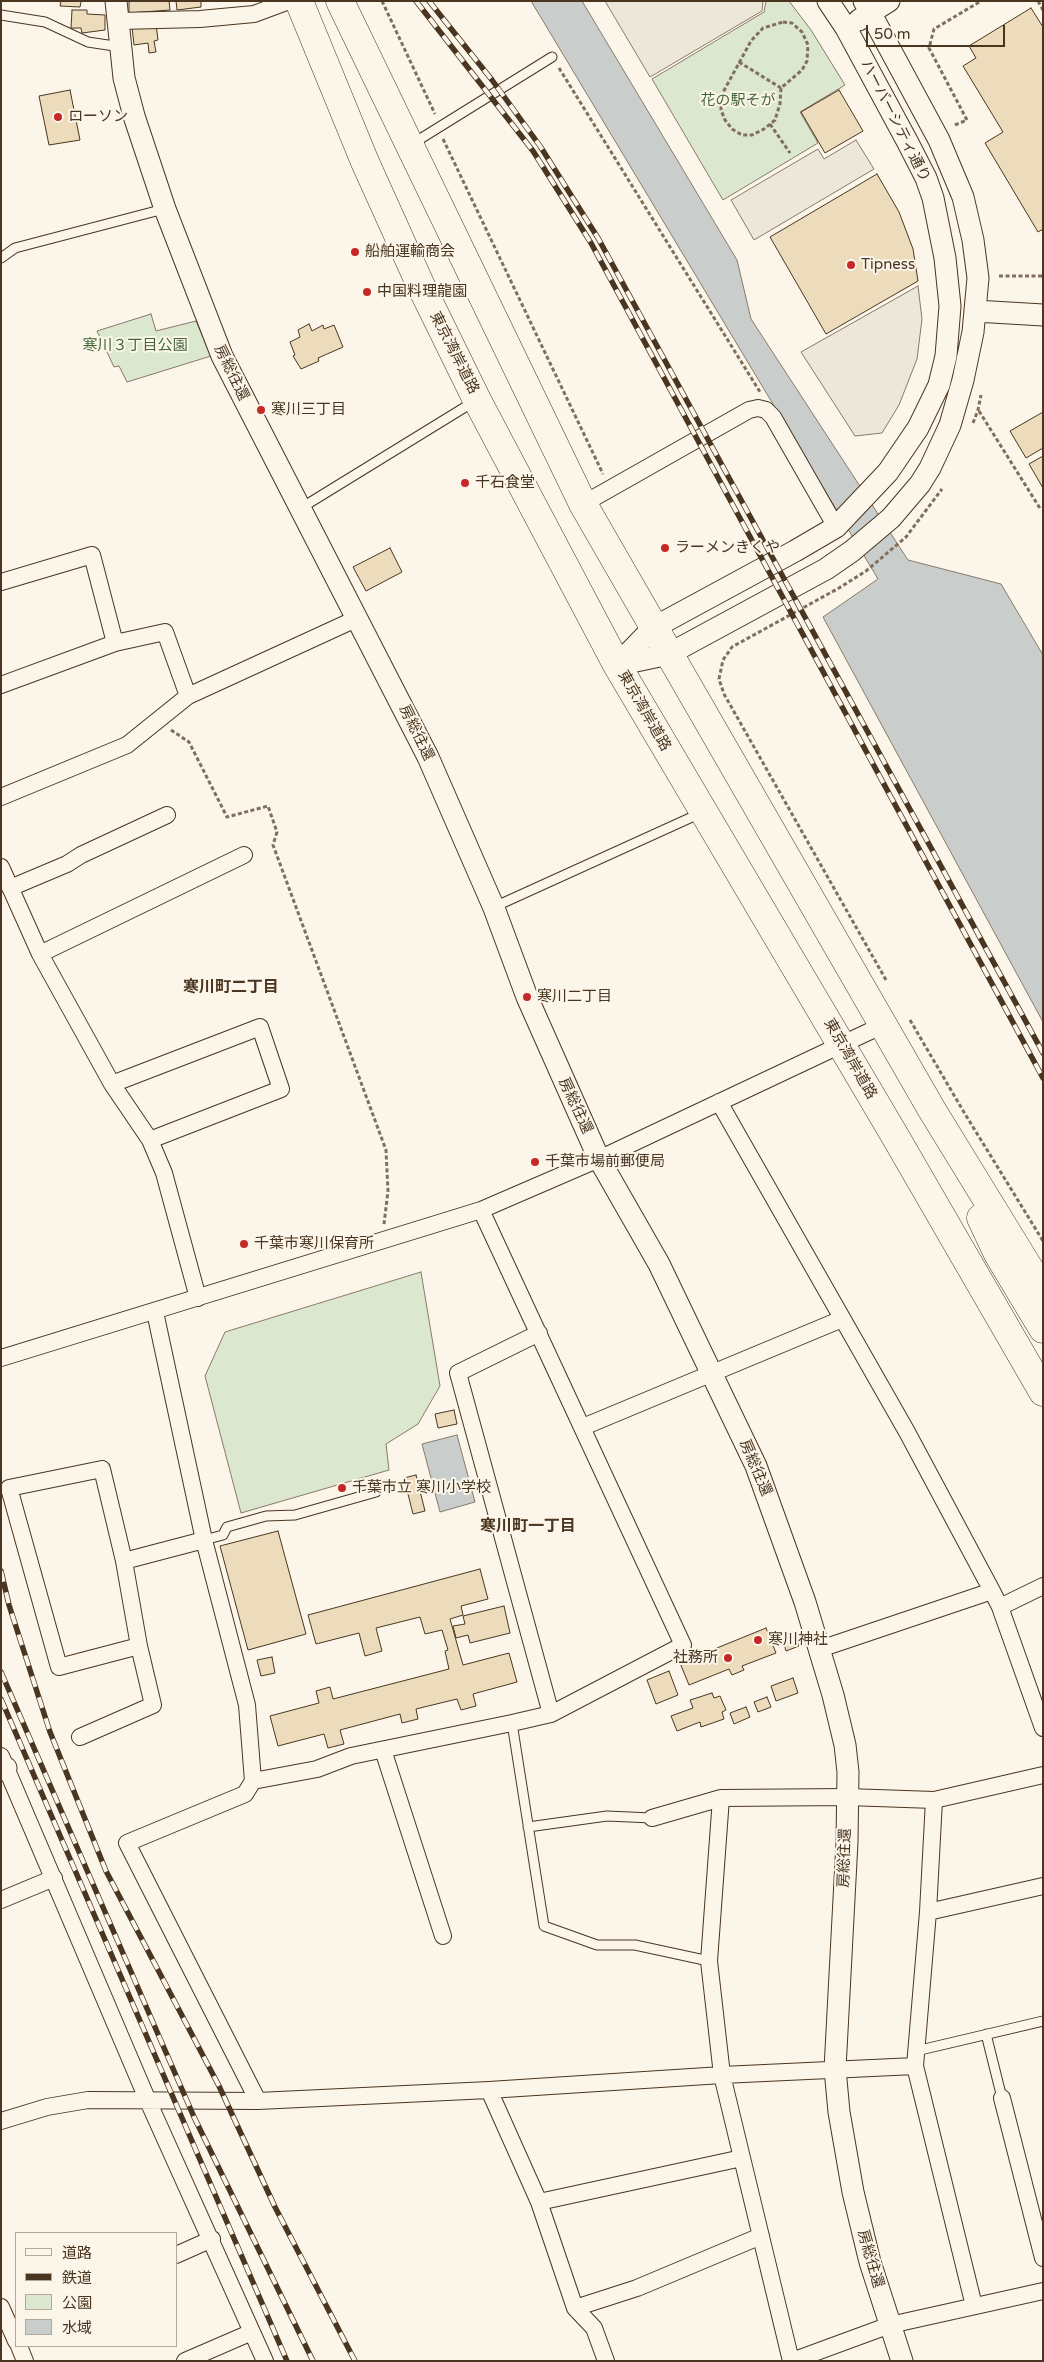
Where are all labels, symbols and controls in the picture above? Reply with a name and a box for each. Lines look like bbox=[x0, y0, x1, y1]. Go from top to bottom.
scale bar bbox=[869, 15, 1008, 47]
text: 50 m bbox=[874, 25, 911, 43]
street label: ハーバーシティ通り bbox=[856, 57, 934, 185]
park label: 花の駅そが bbox=[701, 92, 775, 110]
place label: ローソン bbox=[68, 108, 128, 126]
marker: ローソン bbox=[52, 111, 64, 123]
place label: 船舶運輸商会 bbox=[365, 243, 455, 261]
marker: 船舶運輸商会 bbox=[349, 246, 361, 258]
place label: Tipness bbox=[861, 256, 915, 274]
marker: Tipness bbox=[845, 259, 857, 271]
place label: 中国料理龍園 bbox=[377, 283, 467, 301]
marker: 中国料理龍園 bbox=[361, 286, 373, 298]
street label: 東京湾岸道路 bbox=[426, 309, 482, 397]
park label: 寒川３丁目公園 bbox=[83, 337, 187, 355]
street label: 房総往還 bbox=[210, 342, 252, 404]
place label: 寒川三丁目 bbox=[271, 401, 346, 419]
marker: 寒川三丁目 bbox=[255, 404, 267, 416]
place label: 千石食堂 bbox=[475, 474, 535, 492]
marker: 千石食堂 bbox=[459, 477, 471, 489]
place label: ラーメンきくや bbox=[675, 539, 780, 557]
marker: ラーメンきくや bbox=[659, 542, 671, 554]
street label: 東京湾岸道路 bbox=[614, 668, 674, 754]
street label: 房総往還 bbox=[395, 702, 437, 764]
district label: 寒川町二丁目 bbox=[183, 978, 279, 998]
place label: 寒川二丁目 bbox=[537, 988, 612, 1006]
marker: 寒川二丁目 bbox=[521, 991, 533, 1003]
street label: 東京湾岸道路 bbox=[820, 1016, 880, 1102]
street label: 房総往還 bbox=[554, 1075, 596, 1137]
place label: 千葉市場前郵便局 bbox=[545, 1153, 665, 1171]
marker: 千葉市場前郵便局 bbox=[529, 1156, 541, 1168]
place label: 千葉市寒川保育所 bbox=[254, 1235, 374, 1253]
marker: 千葉市寒川保育所 bbox=[238, 1238, 250, 1250]
street label: 房総往還 bbox=[735, 1437, 775, 1499]
place label: 千葉市立 寒川小学校 bbox=[352, 1479, 491, 1497]
marker: 千葉市立 寒川小学校 bbox=[336, 1482, 348, 1494]
district label: 寒川町一丁目 bbox=[480, 1517, 576, 1537]
place label: 寒川神社 bbox=[768, 1631, 828, 1649]
marker: 寒川神社 bbox=[752, 1634, 764, 1646]
place label: 社務所 bbox=[673, 1649, 718, 1667]
marker: 社務所 bbox=[722, 1652, 734, 1664]
street label: 房総往還 bbox=[835, 1828, 855, 1888]
street label: 房総往還 bbox=[853, 2228, 887, 2290]
legend bbox=[15, 2232, 178, 2347]
text: 道路 bbox=[62, 2244, 92, 2262]
text: 鉄道 bbox=[62, 2269, 92, 2287]
text: 公園 bbox=[62, 2294, 92, 2312]
text: 水域 bbox=[62, 2319, 92, 2337]

